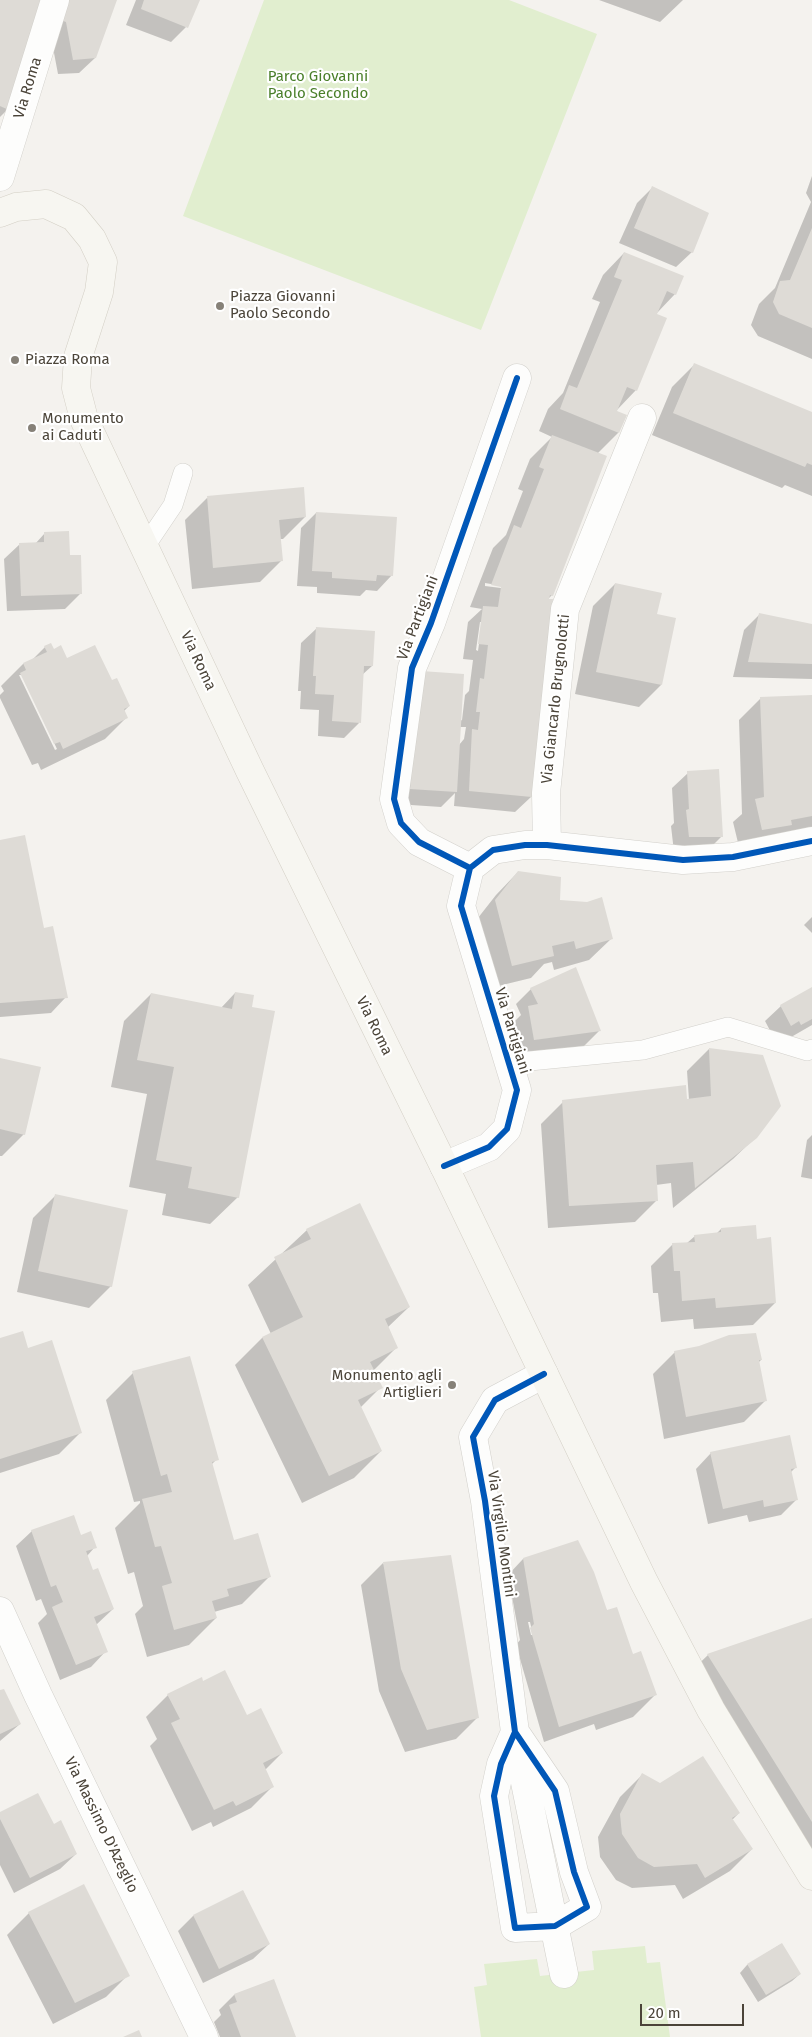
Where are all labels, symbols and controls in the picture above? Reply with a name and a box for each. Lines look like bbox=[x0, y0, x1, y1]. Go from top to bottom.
street label: Via Roma bbox=[10, 55, 46, 121]
park label: Parco Giovanni Paolo Secondo bbox=[268, 68, 368, 103]
place label: Piazza Giovanni Paolo Secondo bbox=[230, 288, 336, 323]
marker: Piazza Giovanni Paolo Secondo bbox=[214, 300, 226, 312]
place label: Piazza Roma bbox=[25, 351, 110, 369]
marker: Piazza Roma bbox=[9, 354, 21, 366]
place label: Monumento ai Caduti bbox=[42, 410, 124, 445]
marker: Monumento ai Caduti bbox=[26, 422, 38, 434]
street label: Via Partigiani bbox=[394, 573, 442, 663]
street label: Via Giancarlo Brugnolotti bbox=[538, 613, 574, 785]
street label: Via Roma bbox=[176, 628, 220, 694]
street label: Via Partigiani bbox=[490, 986, 534, 1076]
street label: Via Roma bbox=[352, 994, 396, 1058]
place label: Monumento agli Artiglieri bbox=[332, 1367, 442, 1402]
marker: Monumento agli Artiglieri bbox=[446, 1379, 458, 1391]
street label: Via Virgilio Montini bbox=[483, 1469, 519, 1599]
street label: Via Massimo D'Azeglio bbox=[60, 1754, 142, 1896]
scale bar bbox=[642, 1994, 746, 2026]
text: 20 m bbox=[648, 2004, 681, 2022]

